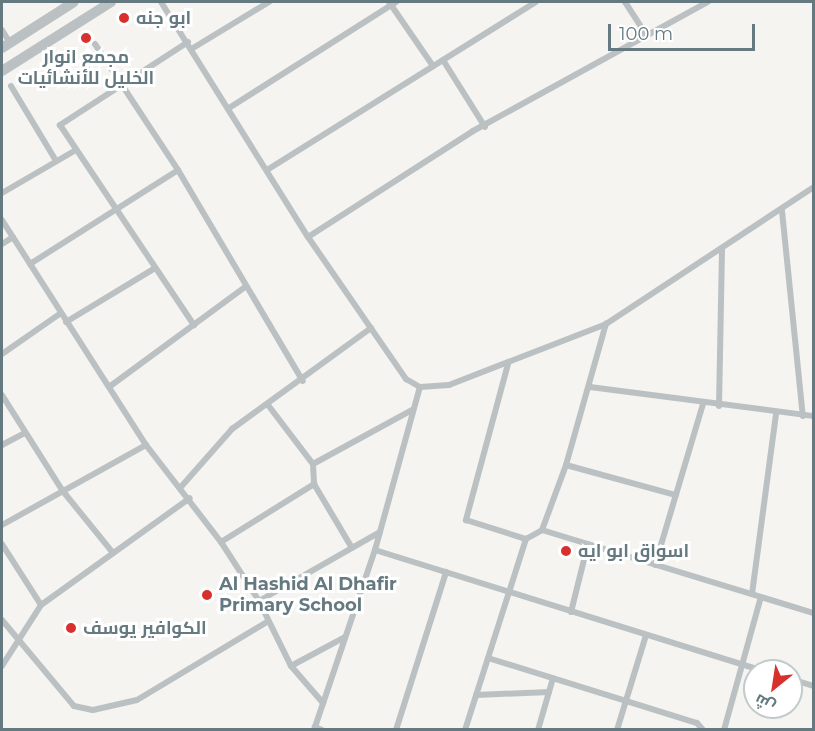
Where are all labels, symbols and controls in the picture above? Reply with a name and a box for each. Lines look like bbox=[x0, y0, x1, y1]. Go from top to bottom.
place label: ابو جنه bbox=[136, 7, 191, 29]
marker: ابو جنه bbox=[117, 11, 131, 25]
scale bar bbox=[611, 12, 758, 50]
text: 100 m bbox=[619, 23, 673, 45]
marker: مجمع انوار الخليل للأنشائيات bbox=[79, 31, 93, 45]
place label: مجمع انوار الخليل للأنشائيات bbox=[18, 47, 154, 90]
place label: اسواق ابو ايه bbox=[578, 540, 689, 562]
marker: اسواق ابو ايه bbox=[559, 544, 573, 558]
place label: Al Hashid Al Dhafir Primary School bbox=[219, 574, 397, 616]
marker: Al Hashid Al Dhafir Primary School bbox=[200, 588, 214, 602]
place label: الكوافير يوسف bbox=[83, 617, 207, 639]
marker: الكوافير يوسف bbox=[64, 621, 78, 635]
north arrow bbox=[743, 659, 803, 719]
text: ش bbox=[751, 690, 778, 717]

